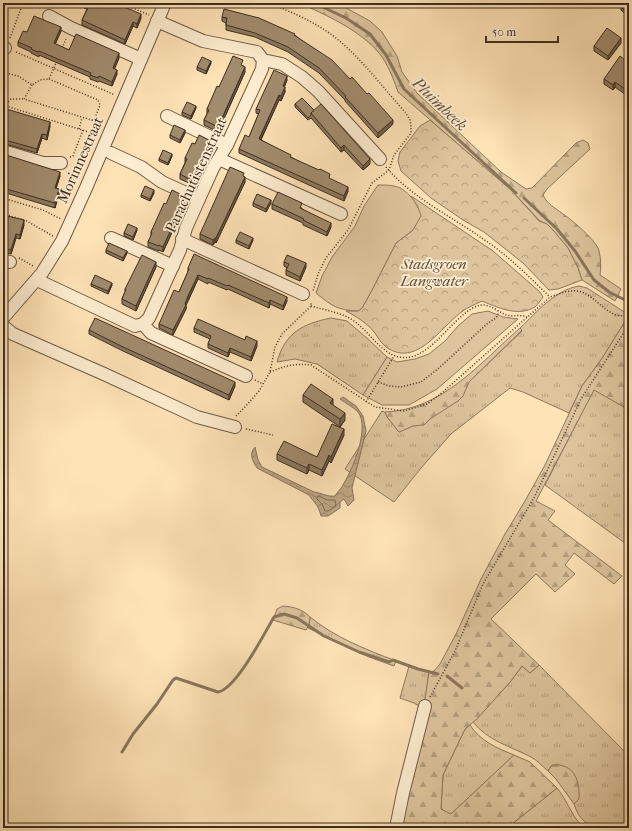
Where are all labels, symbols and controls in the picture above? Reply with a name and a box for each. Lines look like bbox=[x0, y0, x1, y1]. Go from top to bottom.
scale bar bbox=[486, 18, 558, 44]
text: 50 m bbox=[492, 25, 516, 39]
water label: Pluimbeek bbox=[408, 73, 471, 135]
street label: Morinnestraat bbox=[53, 113, 107, 206]
street label: Parachutistenstraat bbox=[161, 114, 231, 236]
park label: Stadsgroen Langwater bbox=[399, 255, 469, 290]

